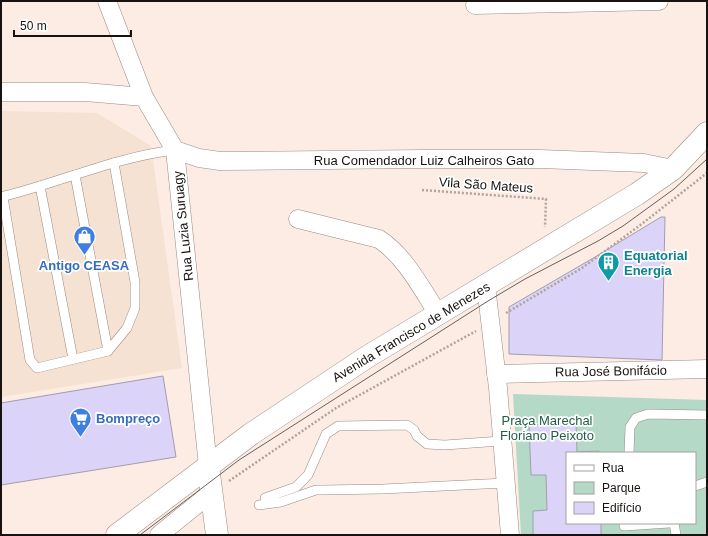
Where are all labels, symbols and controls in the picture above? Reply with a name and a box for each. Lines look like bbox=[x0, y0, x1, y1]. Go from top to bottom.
scale bar bbox=[14, 12, 131, 38]
text: 50 m bbox=[20, 19, 47, 33]
street label: Rua Comendador Luiz Calheiros Gato bbox=[314, 153, 534, 168]
street label: Rua Luzia Suruagy bbox=[170, 170, 196, 282]
street label: Vila São Mateus bbox=[438, 174, 534, 196]
shop icon: Antigo CEASA bbox=[71, 224, 97, 257]
place label: Equatorial Energia bbox=[624, 248, 688, 278]
building icon: Equatorial Energia bbox=[595, 249, 621, 282]
place label: Antigo CEASA bbox=[39, 258, 130, 273]
street label: Avenida Francisco de Menezes bbox=[330, 279, 493, 385]
street label: Rua José Bonifácio bbox=[555, 363, 667, 379]
supermarket icon: Bompreço bbox=[68, 405, 94, 438]
place label: Bompreço bbox=[96, 411, 160, 426]
park label: Praça Marechal Floriano Peixoto bbox=[500, 413, 594, 443]
legend bbox=[566, 452, 696, 524]
text: Rua bbox=[602, 461, 624, 475]
text: Parque bbox=[602, 481, 641, 495]
text: Edifício bbox=[602, 501, 642, 515]

